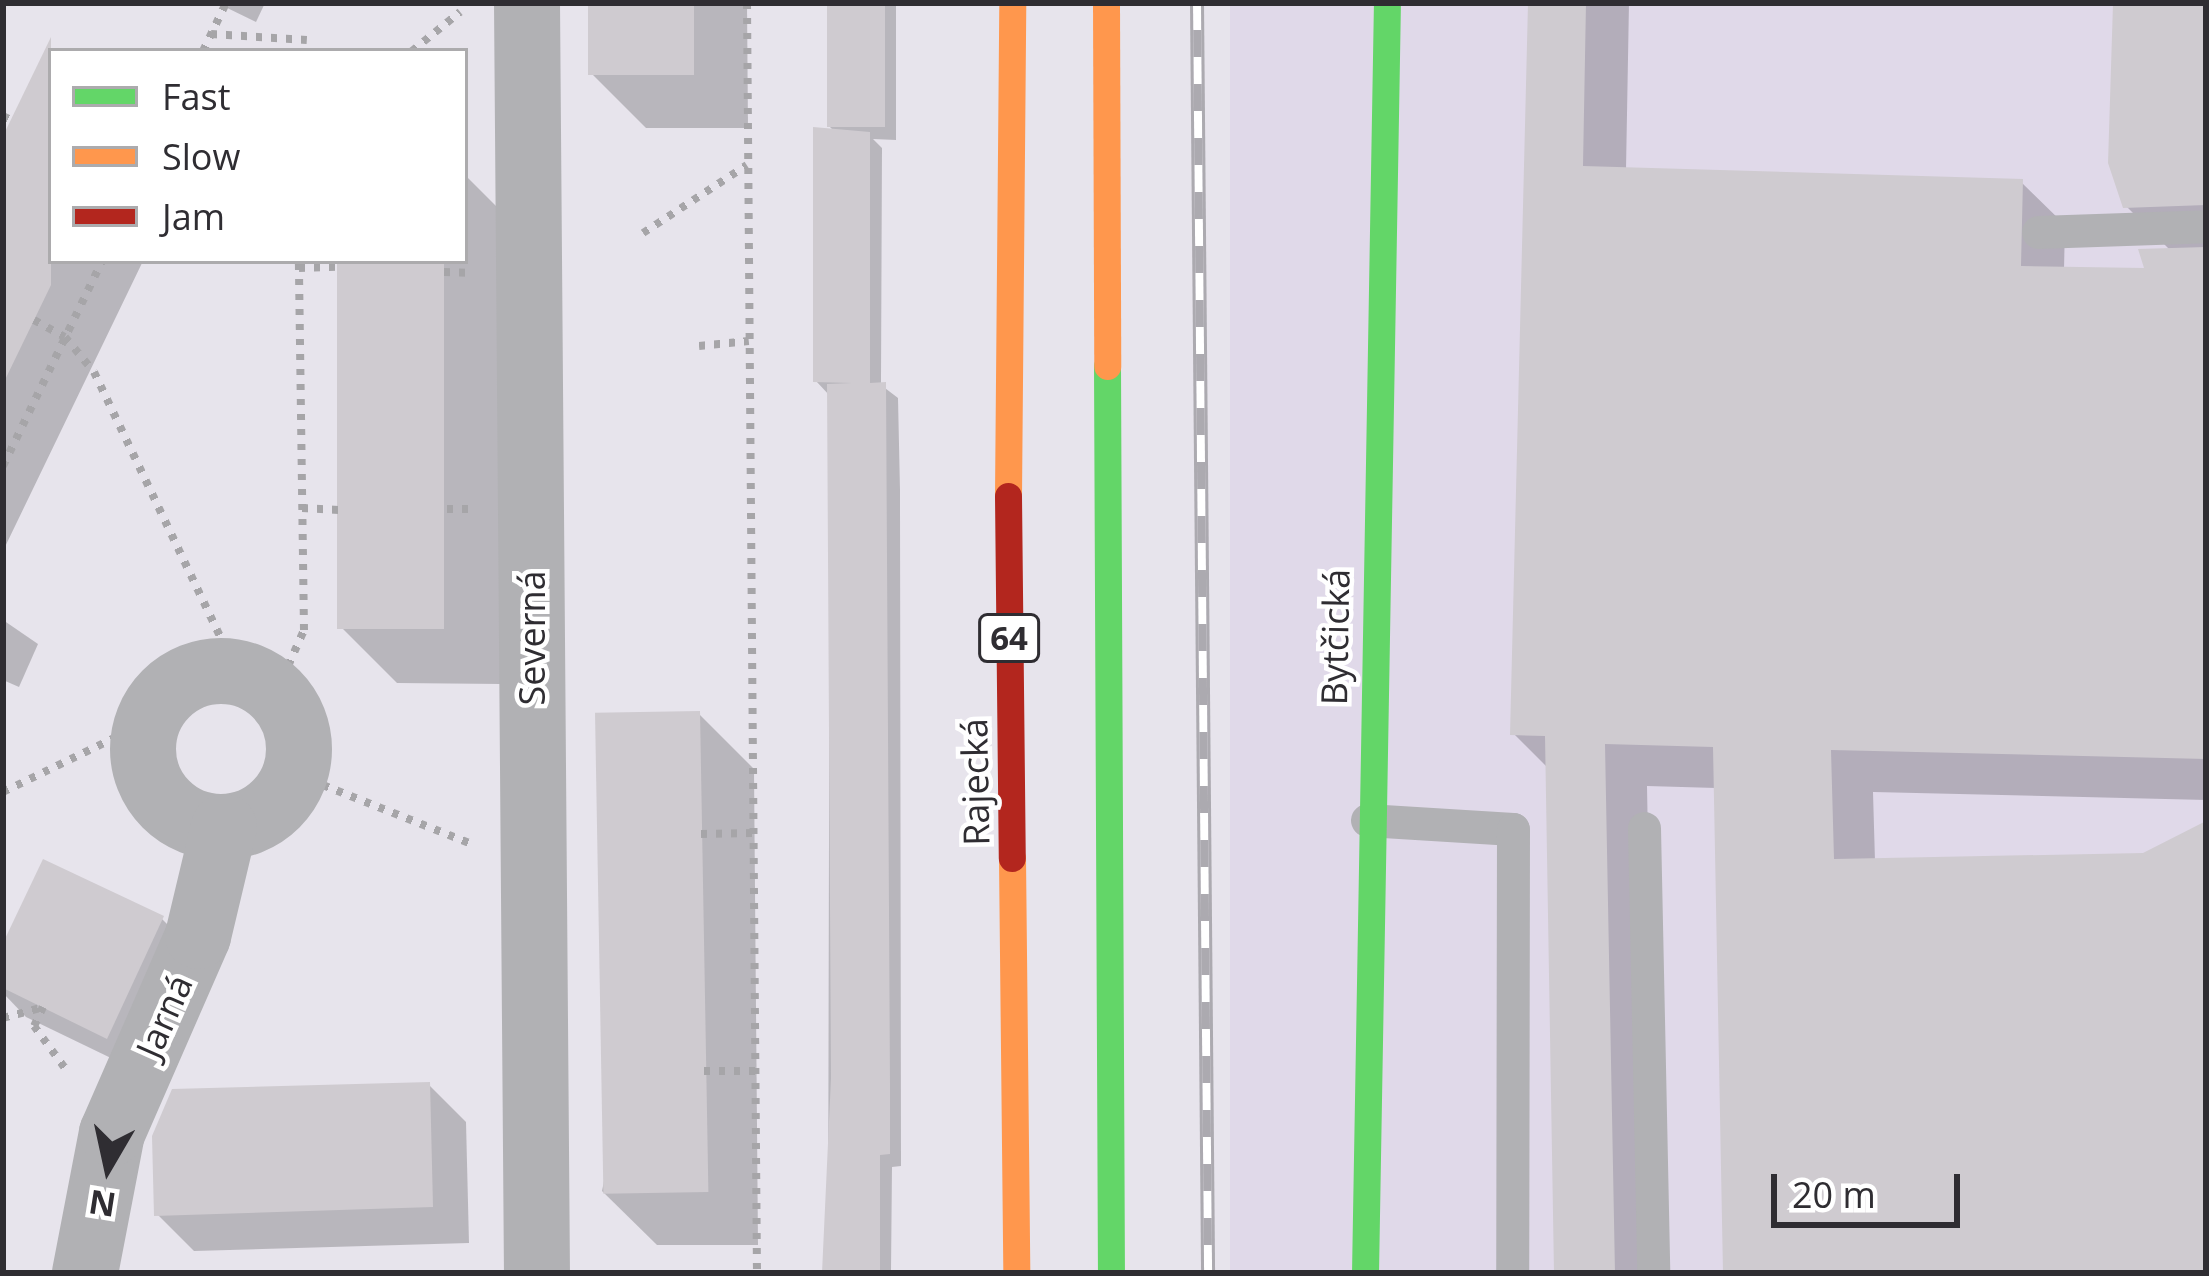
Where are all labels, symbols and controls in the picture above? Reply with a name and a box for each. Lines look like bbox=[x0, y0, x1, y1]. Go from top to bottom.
legend bbox=[48, 48, 468, 264]
text: Fast bbox=[162, 72, 231, 121]
text: Slow bbox=[162, 132, 240, 181]
text: Jam bbox=[162, 192, 225, 241]
street label: Bytčická bbox=[1312, 568, 1358, 706]
street label: Severná bbox=[510, 571, 554, 705]
road number: 64 bbox=[976, 611, 1042, 665]
street label: Rajecká bbox=[952, 718, 998, 846]
street label: Jarná bbox=[127, 968, 201, 1064]
north arrow bbox=[48, 1108, 168, 1228]
scale bar bbox=[1777, 1150, 1966, 1224]
text: 20 m bbox=[1792, 1170, 1876, 1219]
text: N bbox=[86, 1180, 119, 1228]

